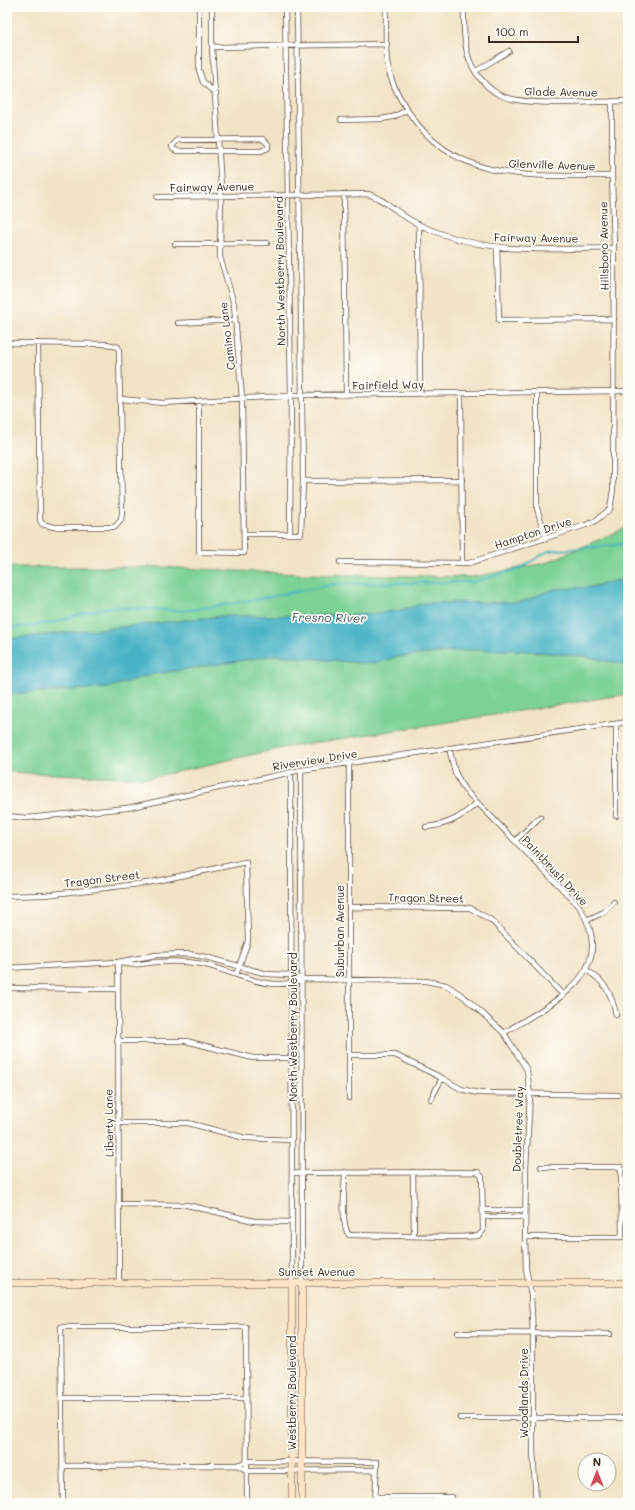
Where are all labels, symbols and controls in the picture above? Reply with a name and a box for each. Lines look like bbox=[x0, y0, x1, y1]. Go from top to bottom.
scale bar bbox=[489, 18, 578, 44]
text: 100 m bbox=[495, 23, 529, 39]
street label: Glade Avenue bbox=[524, 83, 598, 100]
street label: Glenville Avenue bbox=[508, 155, 596, 174]
street label: Fairway Avenue bbox=[170, 178, 255, 195]
street label: North Westberry Boulevard bbox=[271, 196, 288, 346]
street label: Hillsboro Avenue bbox=[595, 201, 612, 291]
street label: Fairway Avenue bbox=[494, 229, 579, 246]
street label: Camino Lane bbox=[215, 301, 238, 371]
street label: Fairfield Way bbox=[352, 376, 424, 393]
street label: Hampton Drive bbox=[492, 513, 574, 552]
water label: Fresno River bbox=[292, 608, 367, 626]
street label: Riverview Drive bbox=[271, 745, 359, 774]
street label: Paintbrush Drive bbox=[519, 832, 592, 909]
street label: Tragon Street bbox=[63, 866, 141, 891]
street label: Suburban Avenue bbox=[332, 885, 347, 977]
street label: Tragon Street bbox=[388, 889, 464, 906]
street label: North Westberry Boulevard bbox=[285, 952, 300, 1102]
street label: Doubletree Way bbox=[508, 1085, 527, 1172]
street label: Liberty Lane bbox=[100, 1089, 117, 1157]
street label: Sunset Avenue bbox=[279, 1264, 356, 1279]
street label: Westberry Boulevard bbox=[284, 1336, 299, 1450]
street label: Woodlands Drive bbox=[516, 1348, 531, 1438]
north arrow bbox=[577, 1452, 617, 1492]
text: N bbox=[593, 1454, 601, 1469]

